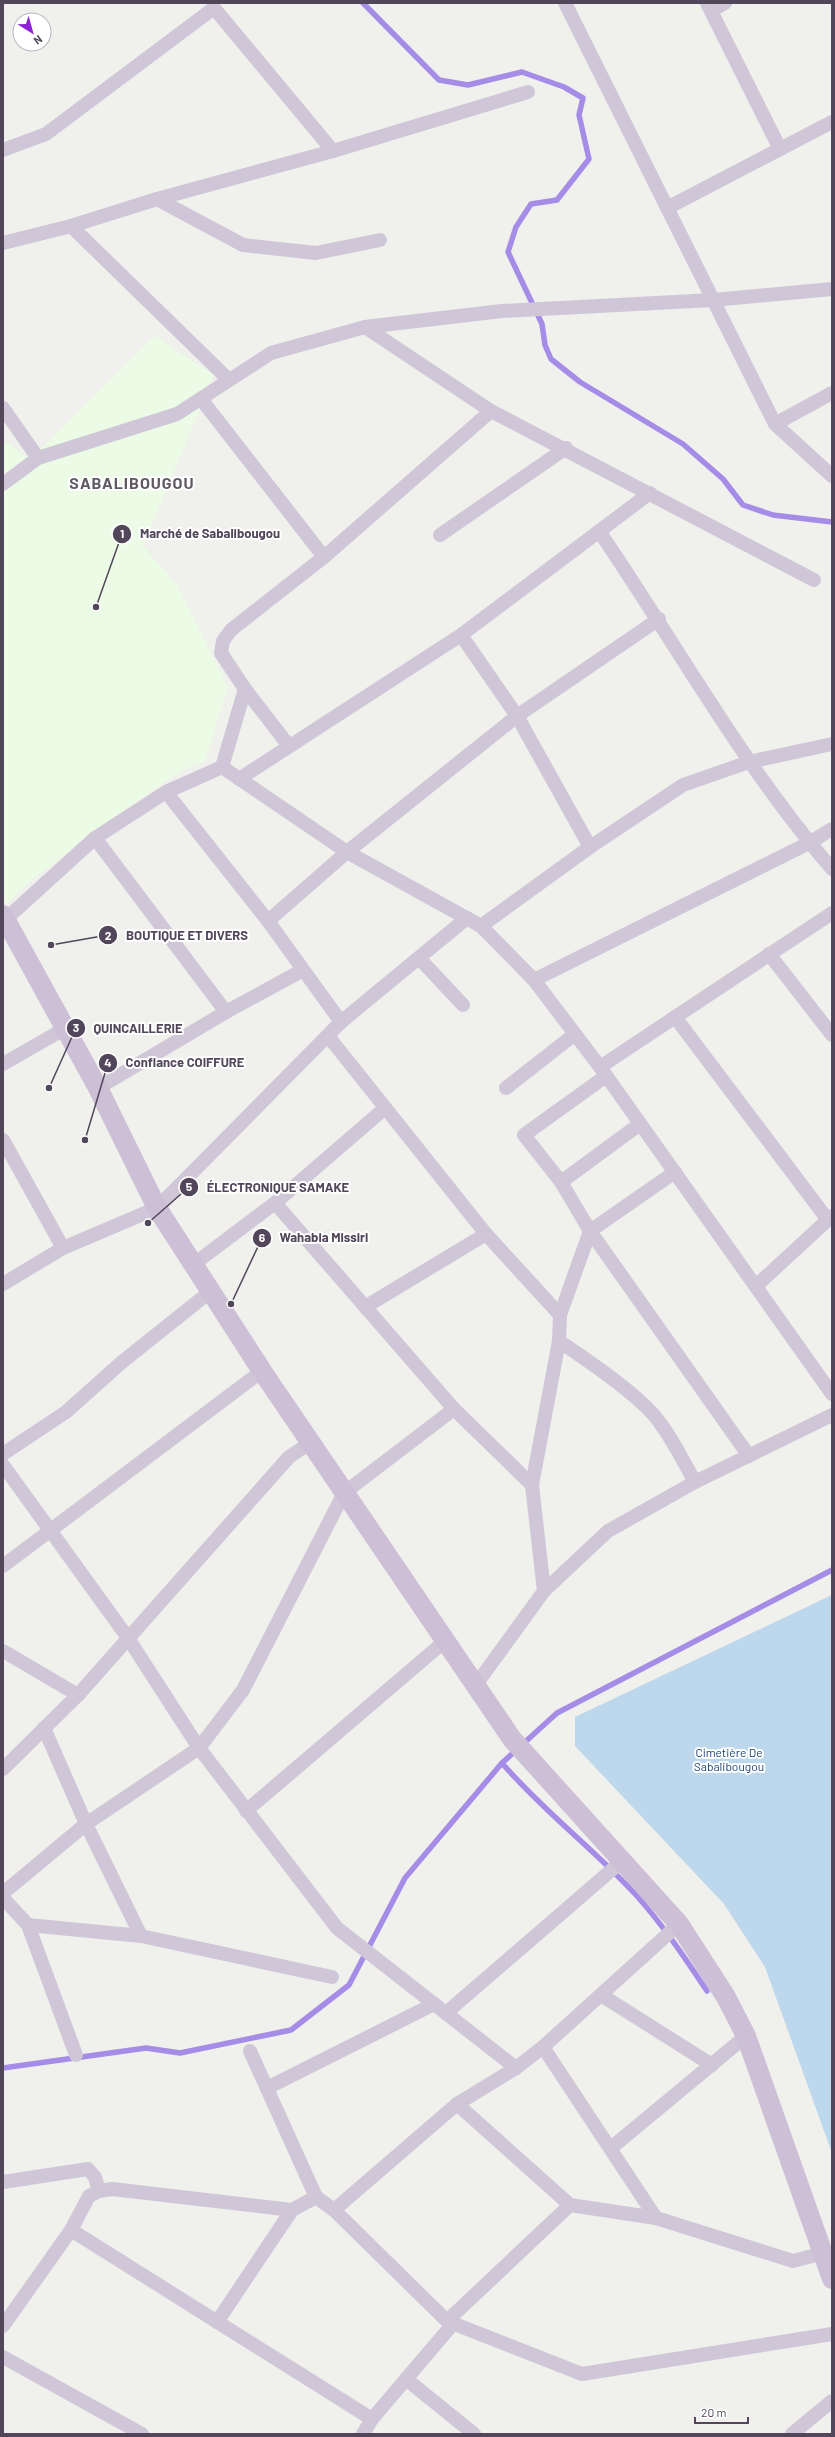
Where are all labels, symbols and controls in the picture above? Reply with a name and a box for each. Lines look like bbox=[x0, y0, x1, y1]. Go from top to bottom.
north arrow bbox=[12, 12, 52, 52]
text: N bbox=[31, 33, 45, 48]
district label: SABALIBOUGOU bbox=[69, 473, 195, 492]
callout: Marché de Sabalibougou bbox=[112, 521, 288, 546]
text: Marché de Sabalibougou bbox=[140, 525, 280, 541]
text: 1 bbox=[120, 526, 124, 540]
callout: BOUTIQUE ET DIVERS bbox=[98, 923, 256, 948]
text: BOUTIQUE ET DIVERS bbox=[126, 927, 248, 943]
text: 2 bbox=[105, 928, 112, 942]
callout: QUINCAILLERIE bbox=[66, 1016, 191, 1041]
text: 3 bbox=[73, 1020, 79, 1034]
text: QUINCAILLERIE bbox=[93, 1020, 183, 1036]
callout: Confiance COIFFURE bbox=[98, 1050, 252, 1075]
text: Confiance COIFFURE bbox=[126, 1054, 245, 1070]
text: 4 bbox=[104, 1055, 112, 1069]
callout: ÉLECTRONIQUE SAMAKE bbox=[179, 1175, 358, 1200]
text: 5 bbox=[186, 1179, 193, 1193]
text: ÉLECTRONIQUE SAMAKE bbox=[207, 1179, 350, 1195]
callout: Wahabia Missiri bbox=[252, 1225, 376, 1250]
text: Wahabia Missiri bbox=[280, 1229, 368, 1245]
text: 6 bbox=[259, 1230, 266, 1244]
park label: Cimetière De Sabalibougou bbox=[694, 1745, 764, 1773]
scale bar bbox=[695, 2399, 748, 2425]
text: 20 m bbox=[701, 2405, 727, 2419]

